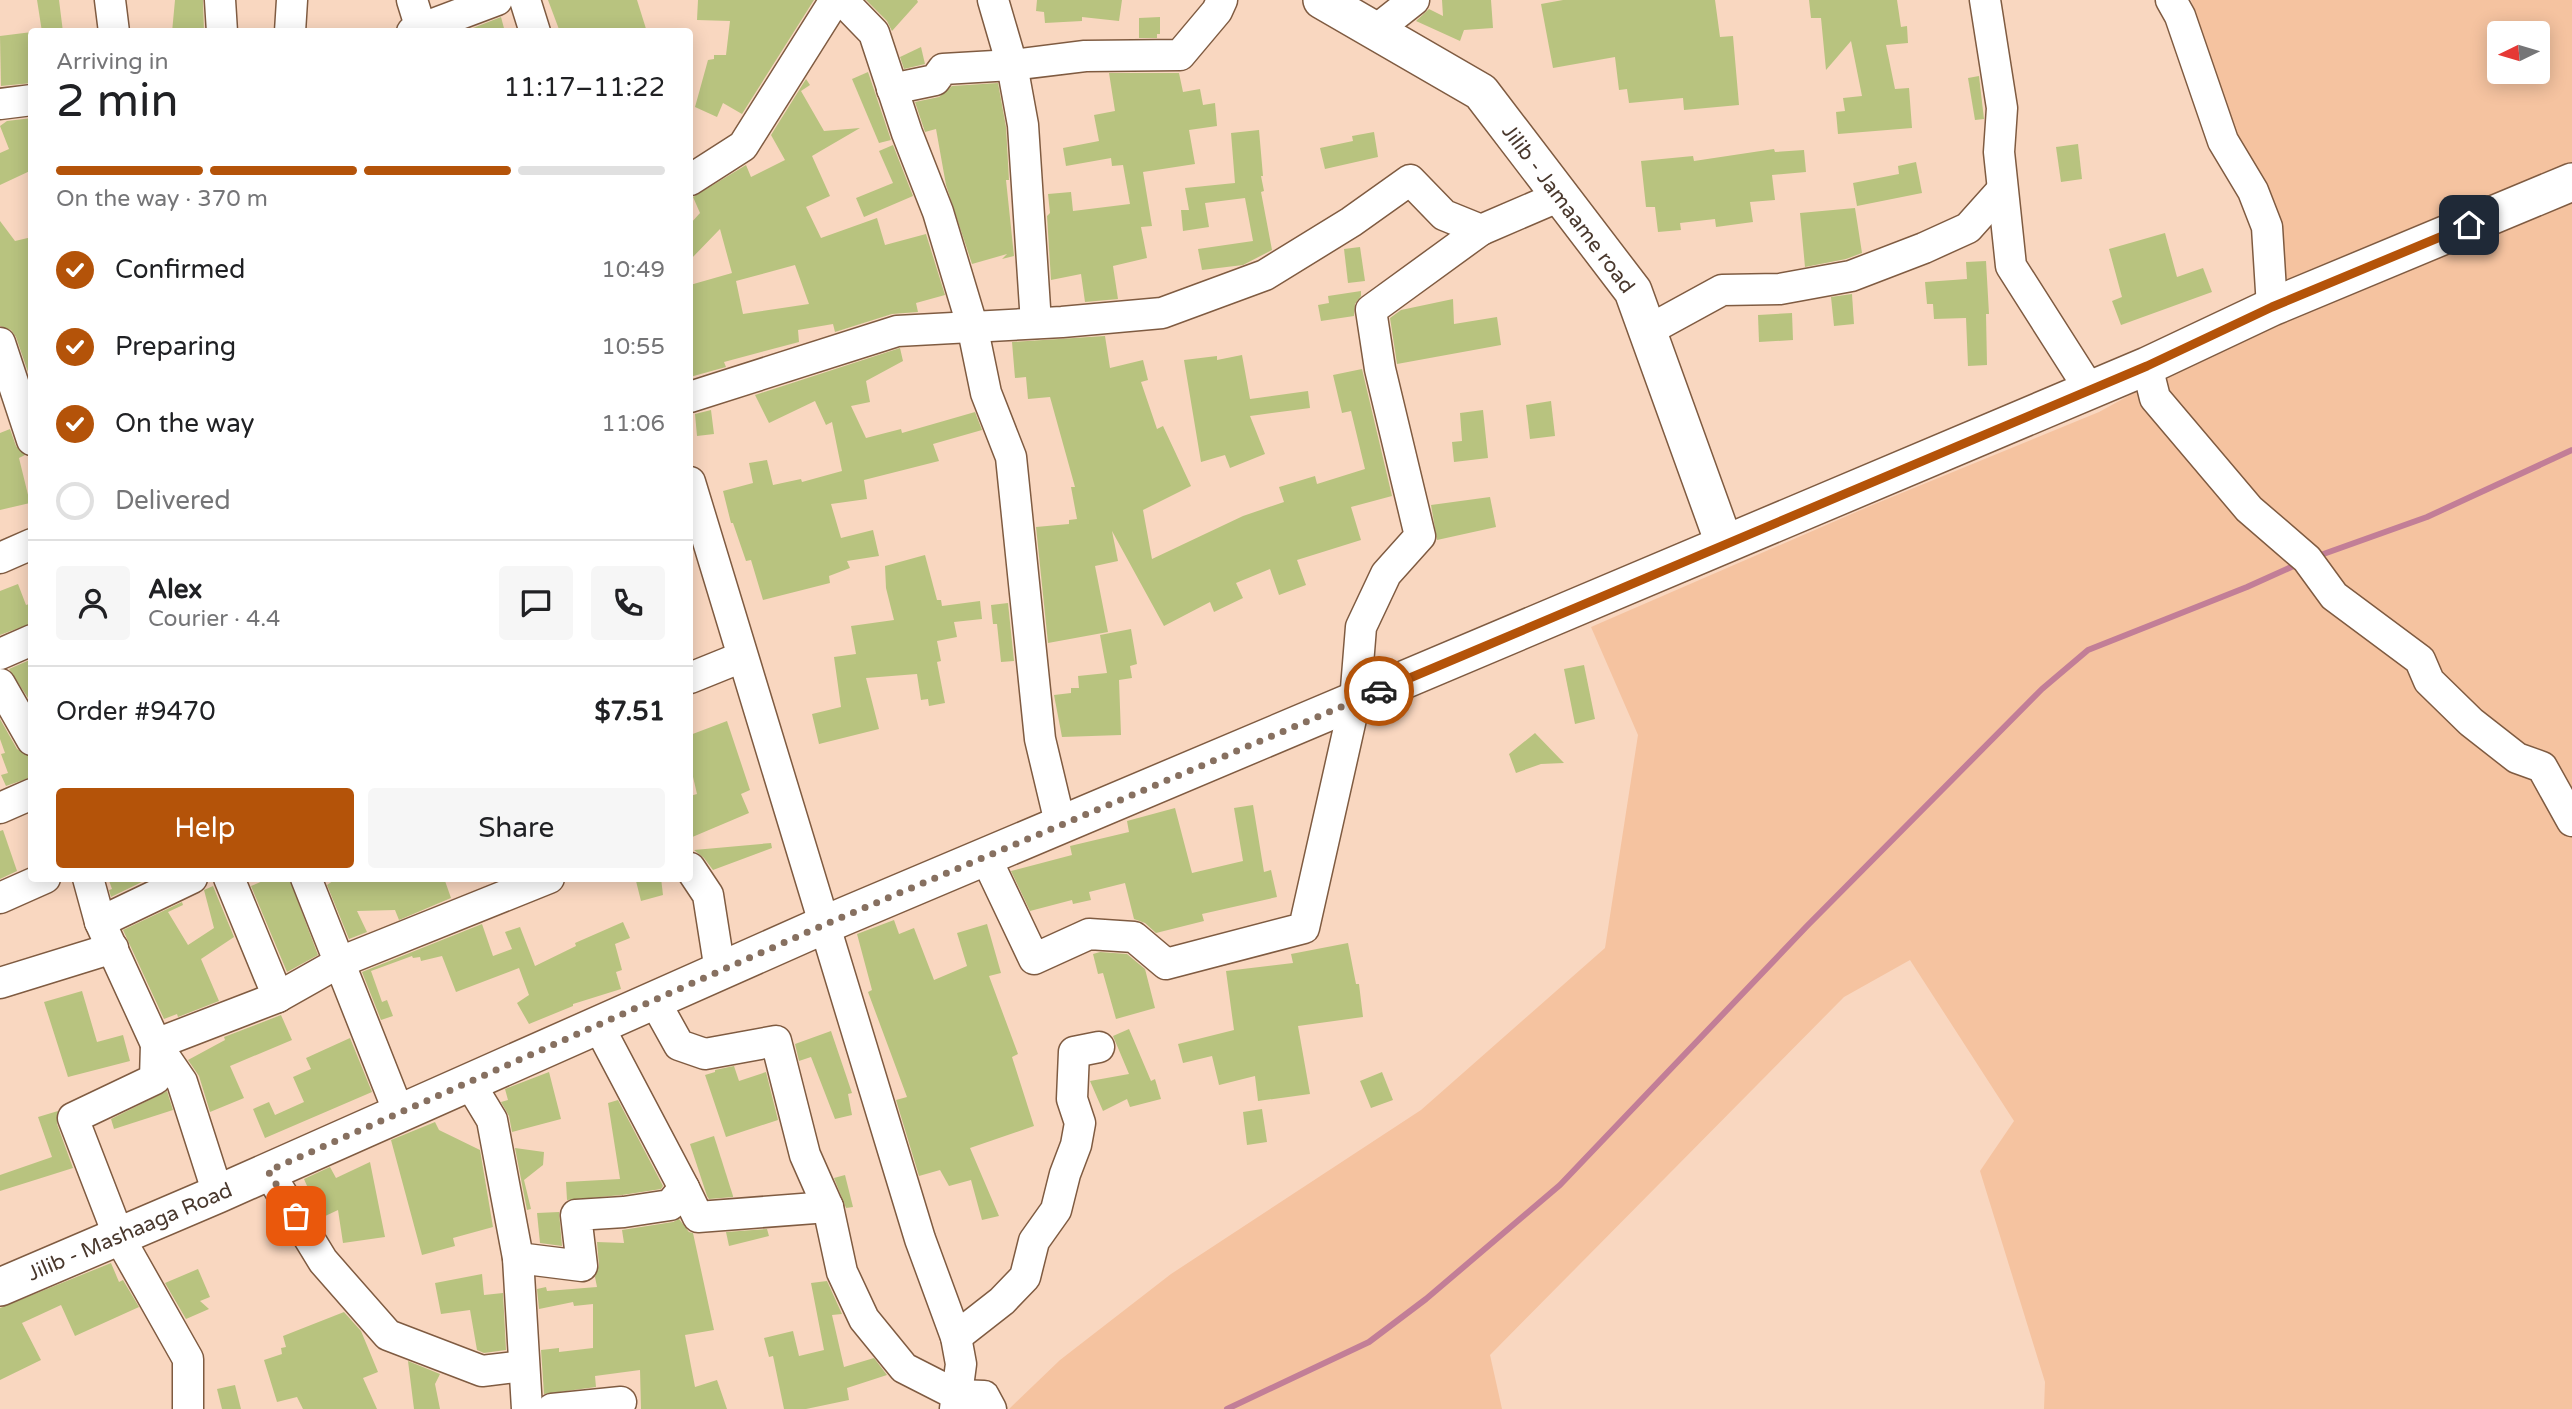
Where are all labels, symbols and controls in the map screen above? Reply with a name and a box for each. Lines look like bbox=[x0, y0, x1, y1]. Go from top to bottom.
north arrow bbox=[2487, 21, 2550, 84]
map controls bbox=[2487, 21, 2550, 84]
text: Arriving in bbox=[56, 48, 169, 76]
text: 11:17–11:22 bbox=[504, 72, 665, 103]
text: 2 min bbox=[56, 74, 179, 129]
street label: Jilib - Jamaame road bbox=[1496, 120, 1640, 298]
text: On the way · 370 m bbox=[56, 185, 268, 213]
pin bbox=[2439, 195, 2499, 255]
icon: home bbox=[2450, 206, 2488, 244]
icon: check bbox=[56, 251, 94, 289]
text: Confirmed bbox=[115, 254, 245, 285]
text: 10:49 bbox=[601, 256, 665, 284]
icon: check bbox=[56, 328, 94, 366]
text: Preparing bbox=[115, 331, 236, 362]
text: 10:55 bbox=[601, 333, 665, 361]
icon: check bbox=[56, 405, 94, 443]
text: On the way bbox=[115, 408, 255, 439]
text: 11:06 bbox=[601, 410, 665, 438]
text: Delivered bbox=[115, 485, 231, 516]
button: person bbox=[56, 566, 130, 640]
button: chat bbox=[499, 566, 573, 640]
button: phone bbox=[591, 566, 665, 640]
text: Alex bbox=[148, 574, 202, 605]
text: Courier · 4.4 bbox=[148, 605, 280, 633]
courier bbox=[1344, 656, 1414, 726]
icon: car bbox=[1360, 672, 1398, 710]
text: Order #9470 bbox=[56, 696, 216, 727]
text: $7.51 bbox=[595, 696, 665, 727]
button: Help bbox=[56, 788, 354, 868]
button: Share bbox=[368, 788, 665, 868]
street label: Jilib - Mashaaga Road bbox=[24, 1178, 236, 1286]
pin bbox=[266, 1186, 326, 1246]
icon: bag bbox=[277, 1197, 315, 1235]

